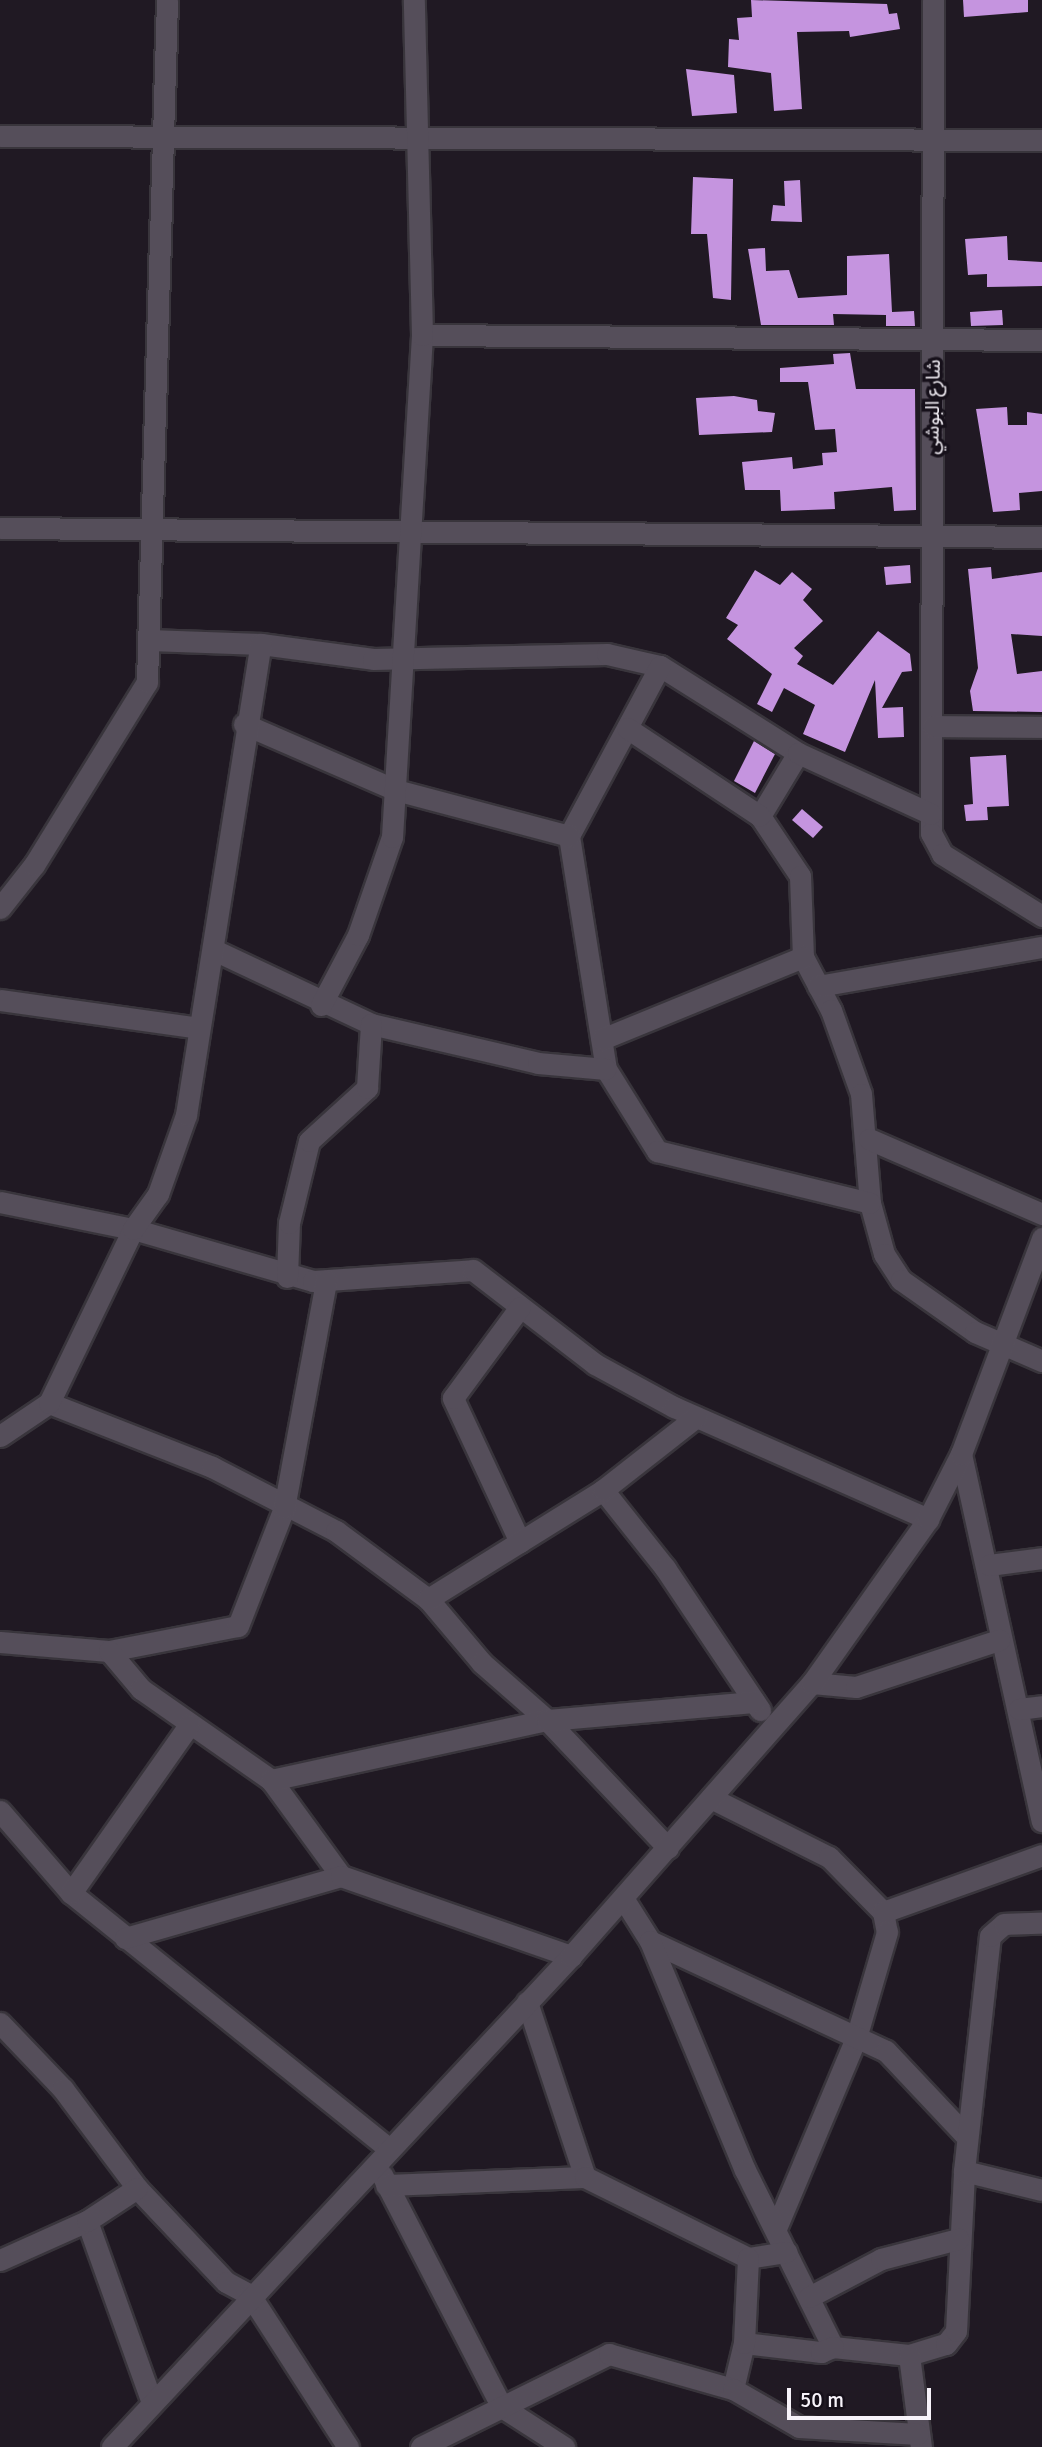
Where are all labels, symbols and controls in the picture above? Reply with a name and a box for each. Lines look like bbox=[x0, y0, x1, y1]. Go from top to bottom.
street label: شارع البوشي bbox=[922, 359, 946, 455]
scale bar bbox=[790, 2374, 934, 2418]
text: 50 m bbox=[800, 2387, 844, 2413]

